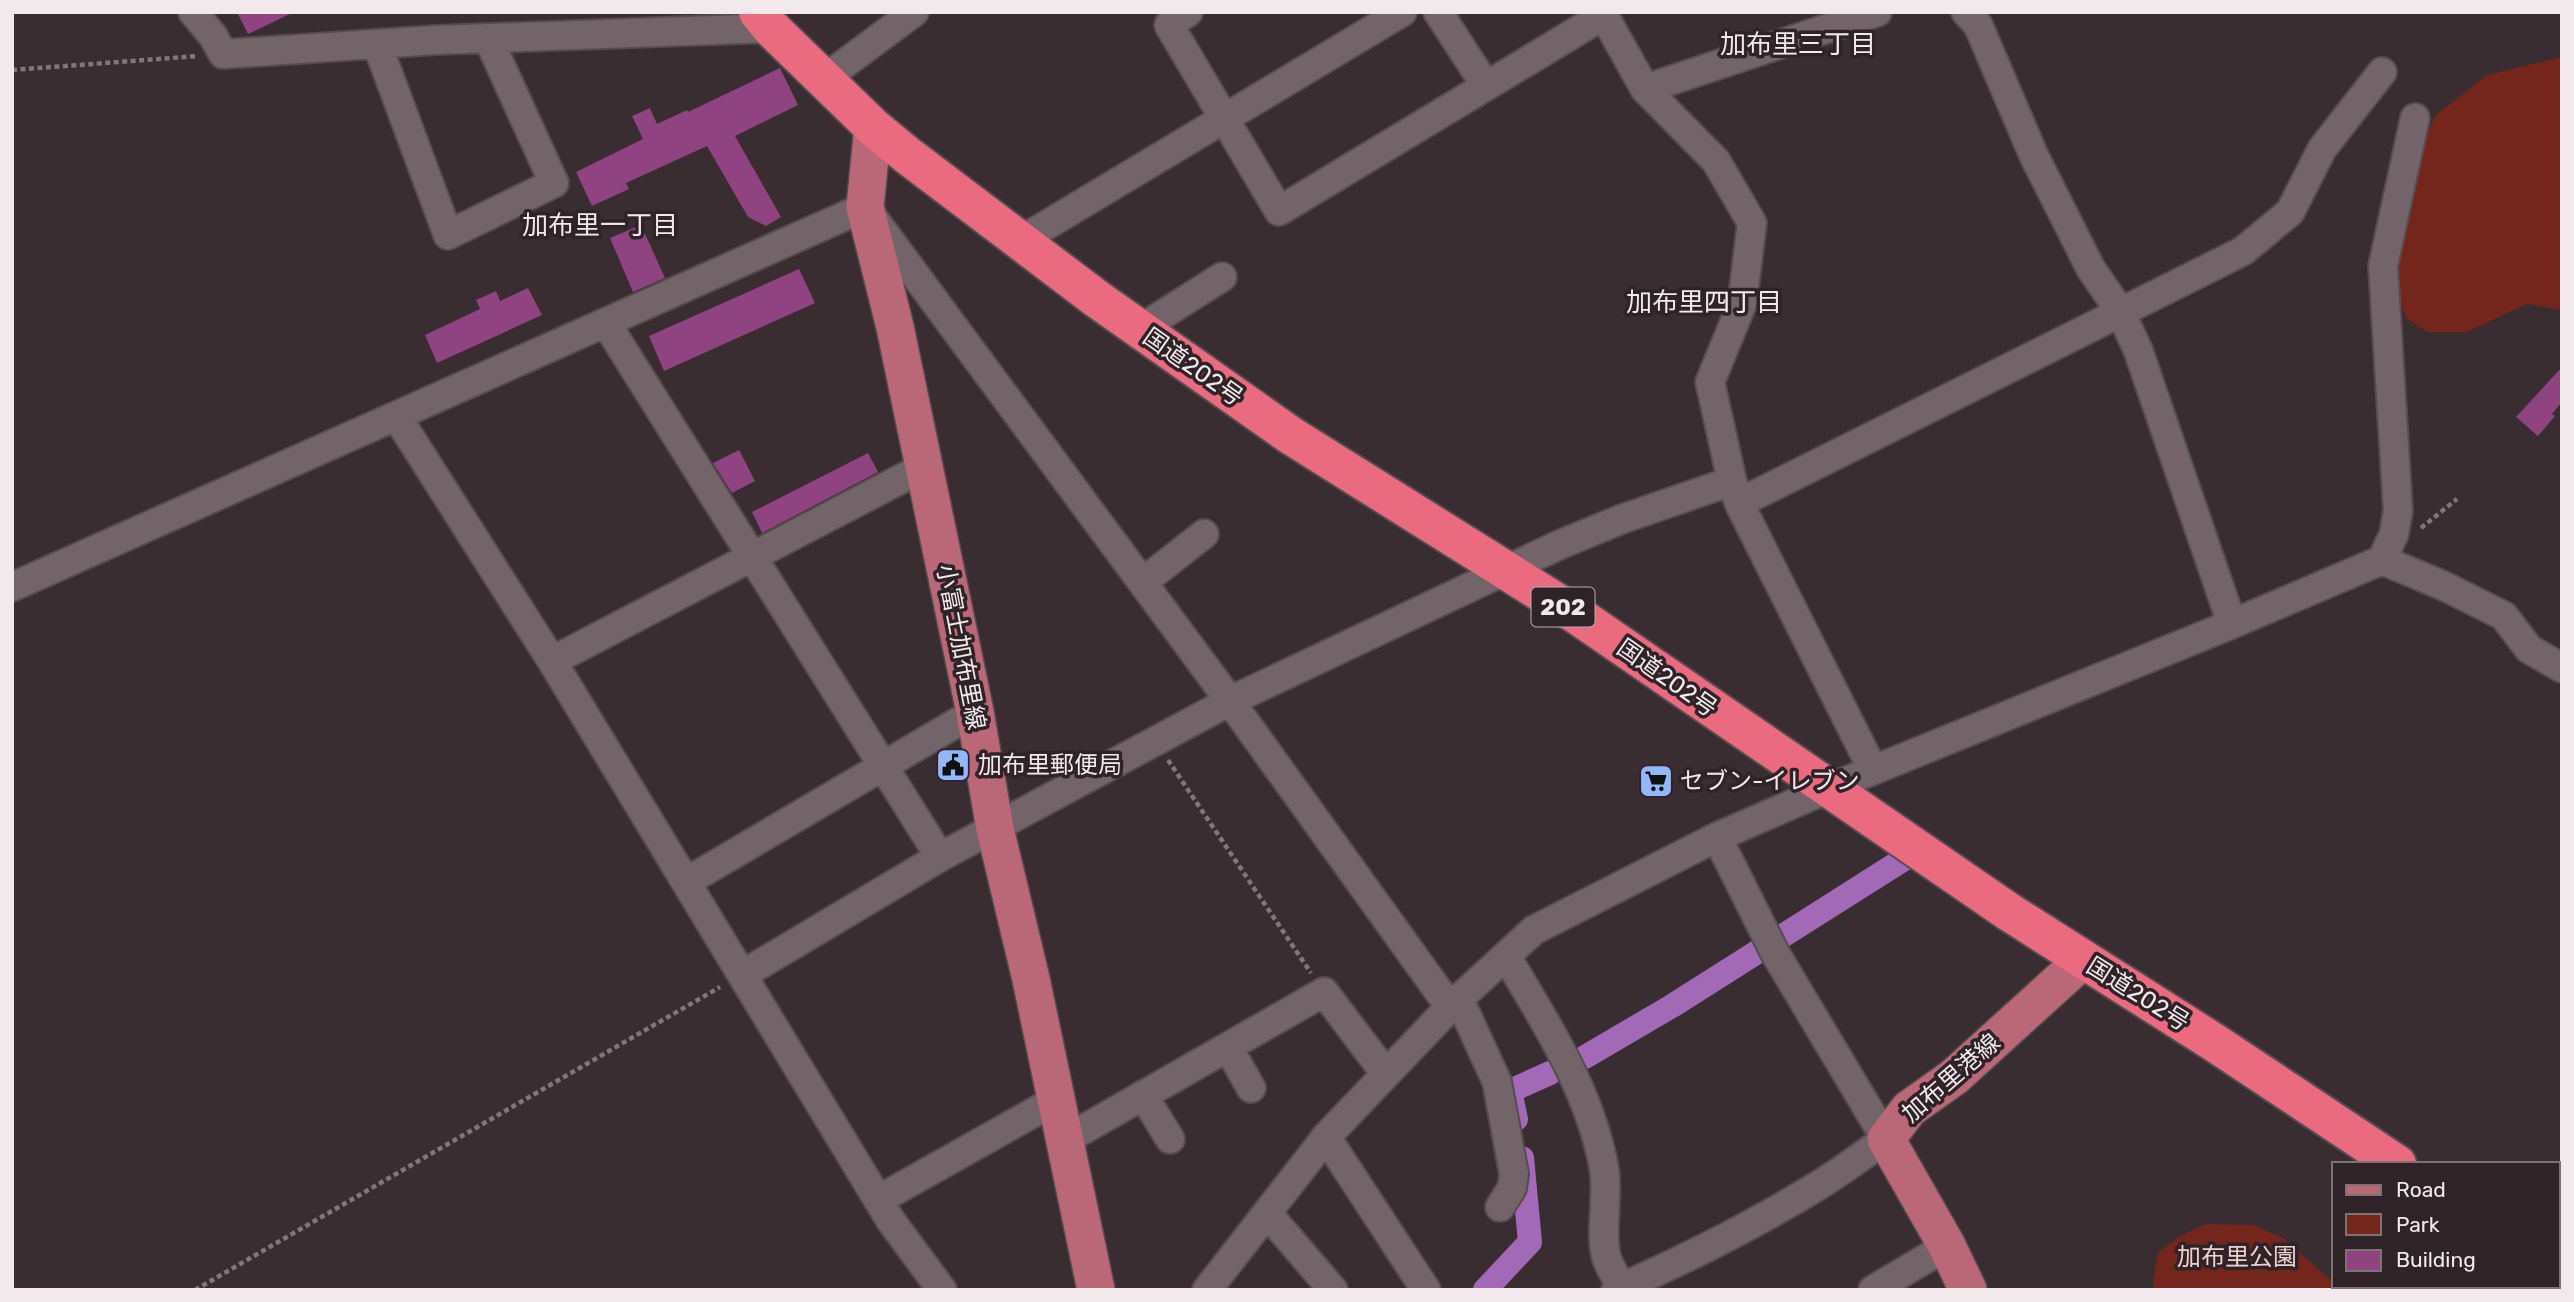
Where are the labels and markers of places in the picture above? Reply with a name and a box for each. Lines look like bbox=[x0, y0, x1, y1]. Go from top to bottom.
public building icon: 加布里郵便局 bbox=[934, 746, 972, 784]
place label: 加布里郵便局 bbox=[978, 751, 1122, 779]
supermarket icon: セブン-イレブン bbox=[1637, 762, 1675, 800]
place label: セブン-イレブン bbox=[1680, 767, 1860, 795]

